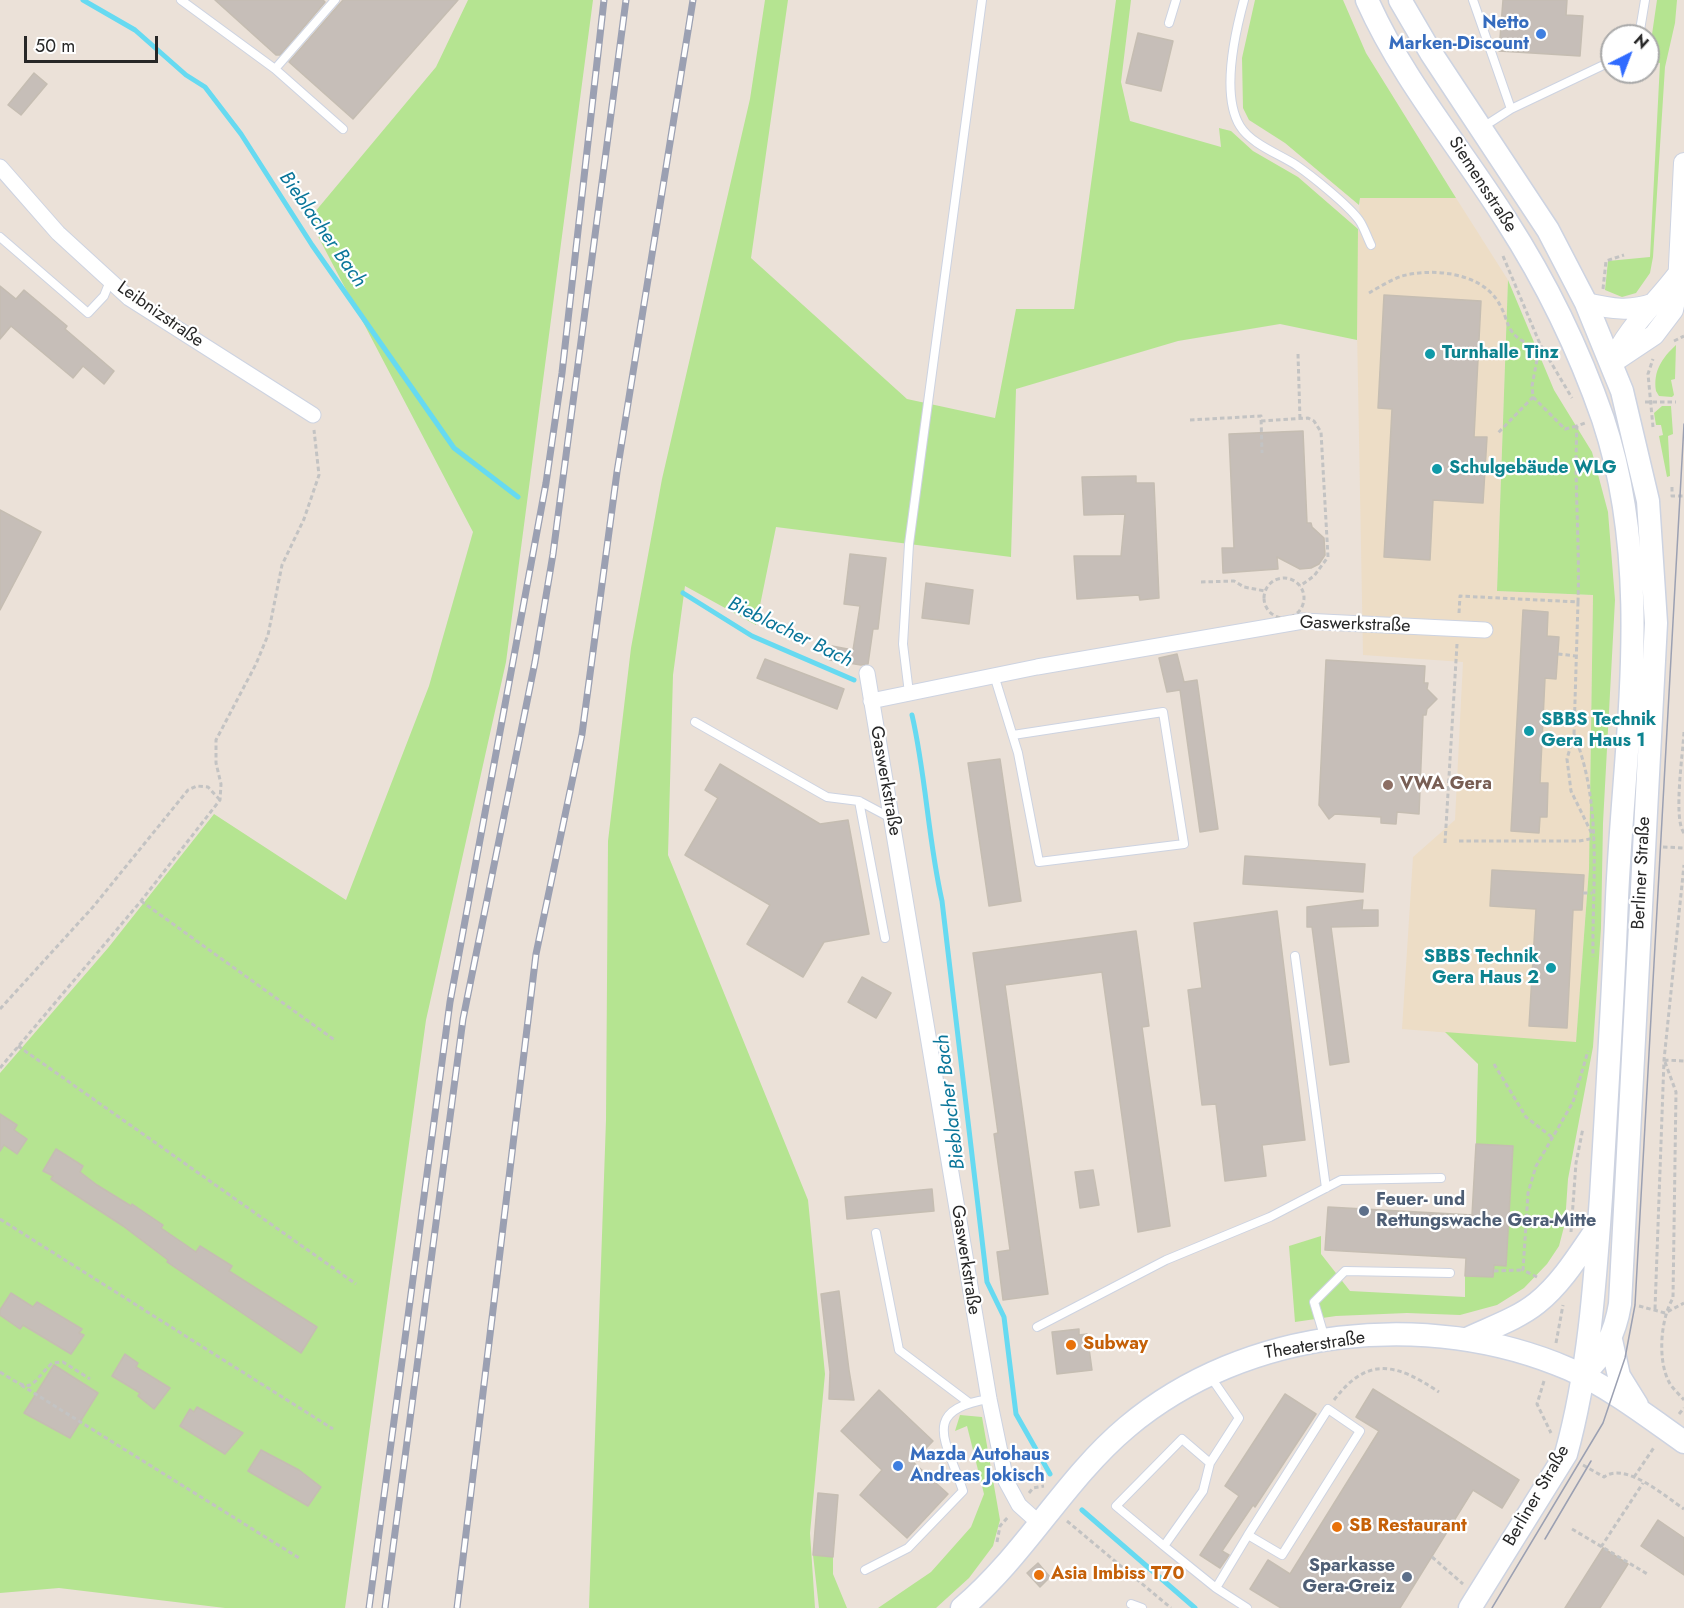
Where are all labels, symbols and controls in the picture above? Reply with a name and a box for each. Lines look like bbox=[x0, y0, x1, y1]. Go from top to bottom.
place label: Netto Marken-Discount bbox=[1389, 13, 1529, 56]
scale bar bbox=[27, 24, 160, 62]
north arrow bbox=[1600, 24, 1660, 84]
marker: Netto Marken-Discount bbox=[1534, 27, 1548, 41]
text: N bbox=[1629, 29, 1653, 55]
text: 50 m bbox=[35, 33, 75, 59]
street label: Siemensstraße bbox=[1443, 133, 1521, 237]
water label: Bieblacher Bach bbox=[273, 167, 371, 293]
street label: Leibnizstraße bbox=[113, 277, 207, 353]
place label: Turnhalle Tinz bbox=[1442, 343, 1559, 365]
marker: Turnhalle Tinz bbox=[1423, 347, 1437, 361]
place label: Schulgebäude WLG bbox=[1449, 458, 1617, 480]
marker: Schulgebäude WLG bbox=[1430, 462, 1444, 476]
water label: Bieblacher Bach bbox=[724, 592, 856, 674]
street label: Gaswerkstraße bbox=[1299, 612, 1411, 638]
place label: SBBS Technik Gera Haus 1 bbox=[1541, 710, 1656, 752]
street label: Gaswerkstraße bbox=[865, 724, 905, 838]
marker: SBBS Technik Gera Haus 1 bbox=[1522, 724, 1536, 738]
place label: VWA Gera bbox=[1400, 774, 1492, 796]
marker: VWA Gera bbox=[1381, 778, 1395, 792]
street label: Berliner Straße bbox=[1628, 816, 1656, 930]
place label: SBBS Technik Gera Haus 2 bbox=[1424, 947, 1539, 990]
marker: SBBS Technik Gera Haus 2 bbox=[1544, 961, 1558, 975]
water label: Bieblacher Bach bbox=[931, 1033, 971, 1171]
place label: Feuer- und Rettungswache Gera-Mitte bbox=[1376, 1190, 1596, 1232]
street label: Gaswerkstraße bbox=[946, 1204, 984, 1316]
marker: Feuer- und Rettungswache Gera-Mitte bbox=[1357, 1204, 1371, 1218]
street label: Theaterstraße bbox=[1263, 1327, 1367, 1365]
place label: Subway bbox=[1083, 1334, 1148, 1356]
marker: Subway bbox=[1064, 1338, 1078, 1352]
street label: Berliner Straße bbox=[1499, 1442, 1575, 1550]
place label: Mazda Autohaus Andreas Jokisch bbox=[910, 1445, 1049, 1488]
marker: Mazda Autohaus Andreas Jokisch bbox=[891, 1459, 905, 1473]
place label: SB Restaurant bbox=[1349, 1516, 1467, 1538]
marker: SB Restaurant bbox=[1330, 1520, 1344, 1534]
place label: Sparkasse Gera-Greiz bbox=[1302, 1556, 1395, 1598]
place label: Asia Imbiss T70 bbox=[1051, 1564, 1184, 1586]
marker: Asia Imbiss T70 bbox=[1032, 1568, 1046, 1582]
marker: Sparkasse Gera-Greiz bbox=[1400, 1570, 1414, 1584]

